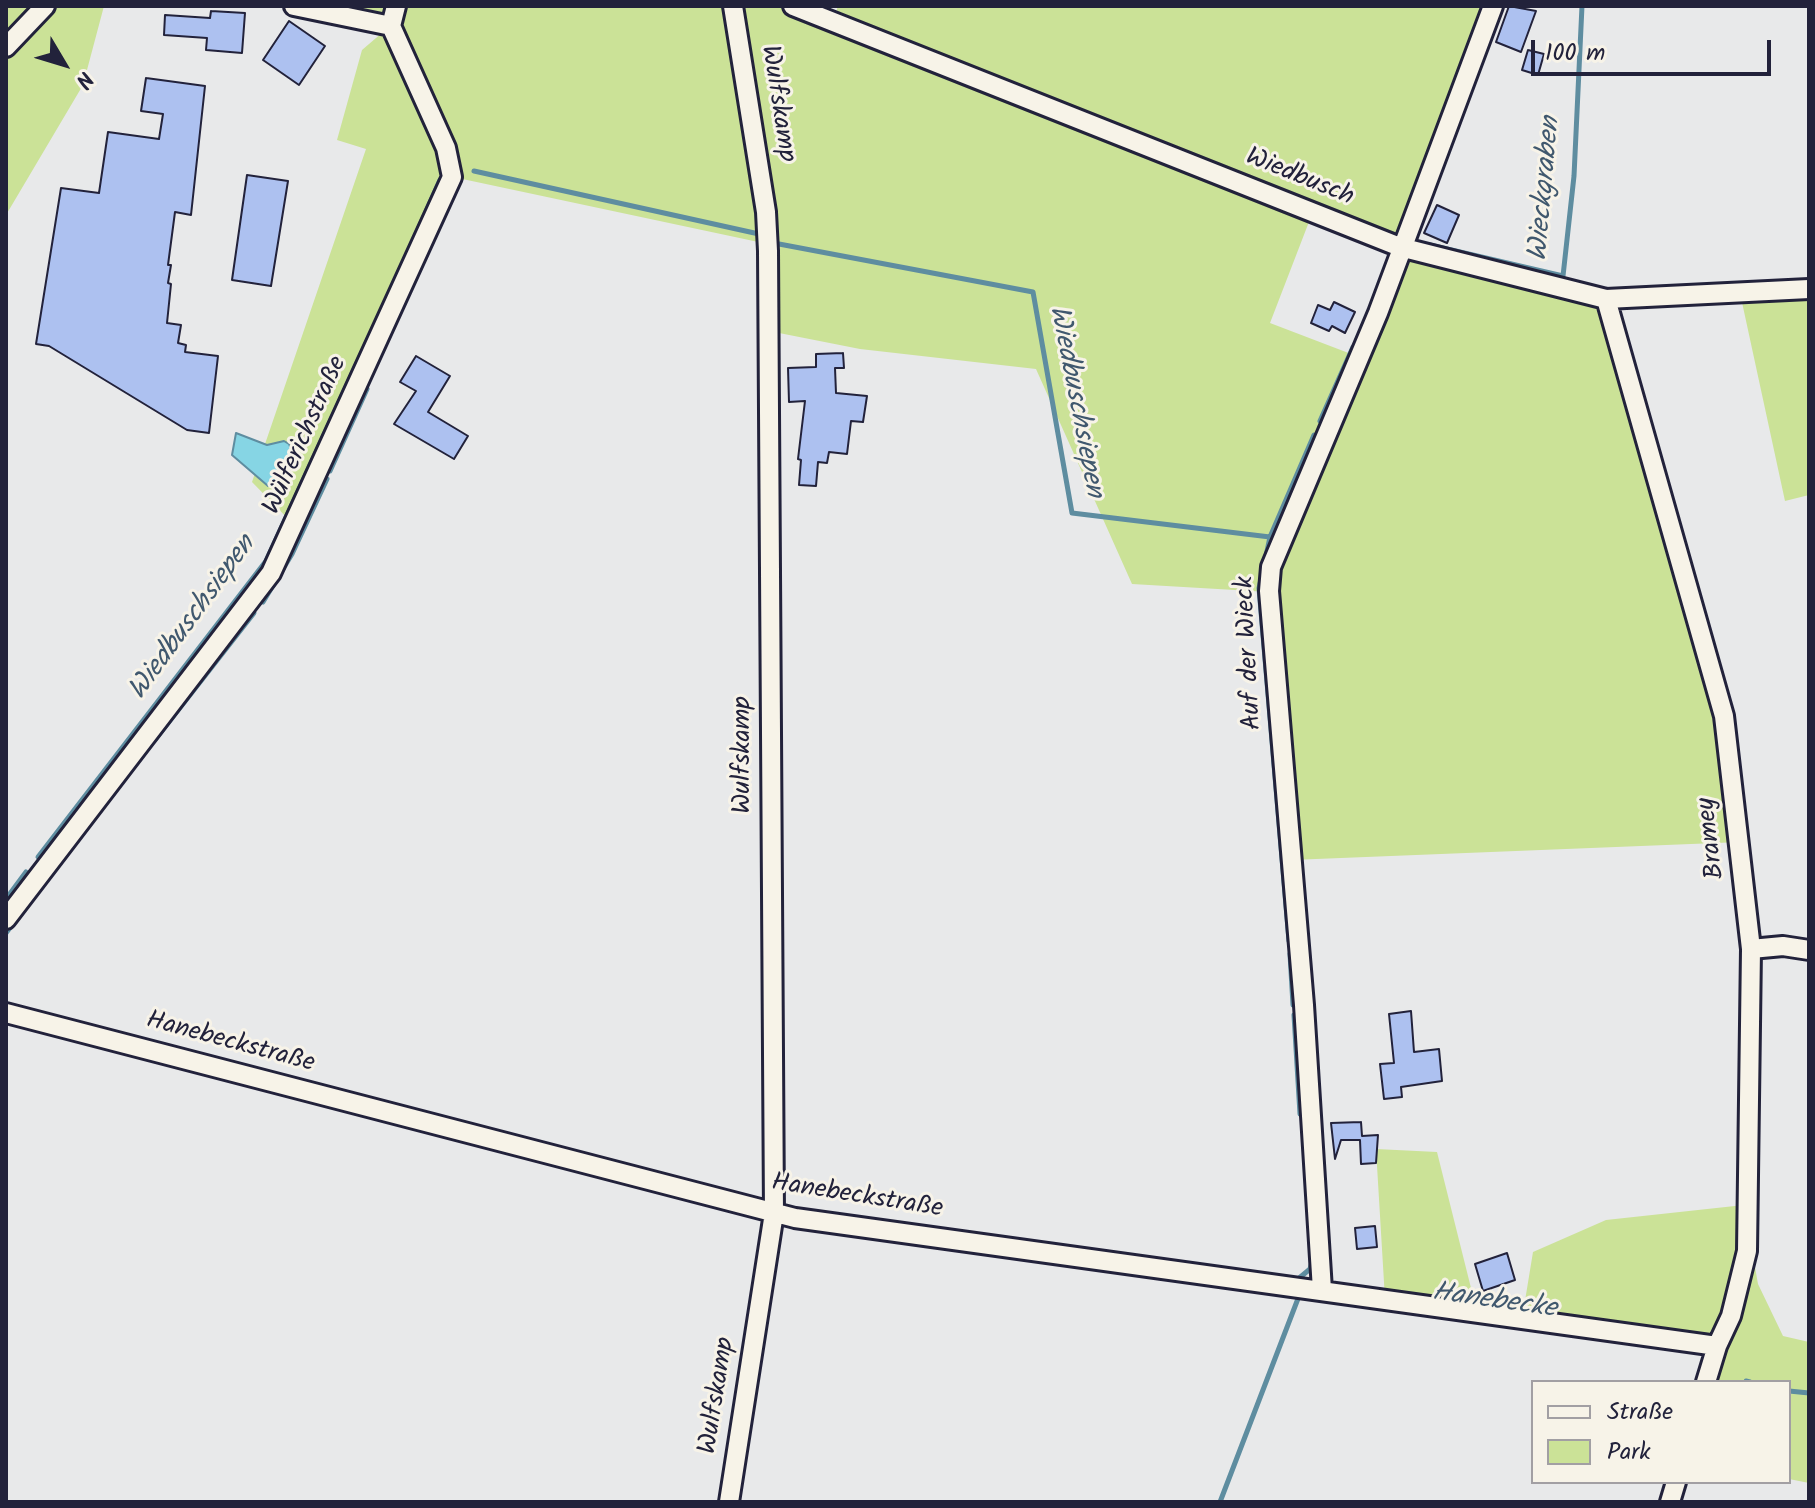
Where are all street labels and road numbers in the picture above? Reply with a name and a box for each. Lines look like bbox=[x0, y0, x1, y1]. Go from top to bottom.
street label: Wulfskamp bbox=[751, 43, 801, 165]
street label: Wiedbusch bbox=[1240, 143, 1358, 215]
street label: Wülferichstraße bbox=[258, 352, 356, 520]
street label: Auf der Wieck bbox=[1231, 575, 1271, 731]
street label: Wulfskamp bbox=[729, 696, 761, 814]
street label: Bramey bbox=[1693, 795, 1733, 881]
street label: Hanebeckstraße bbox=[142, 1007, 318, 1081]
street label: Hanebeckstraße bbox=[769, 1169, 945, 1227]
street label: Wulfskamp bbox=[694, 1335, 744, 1457]

